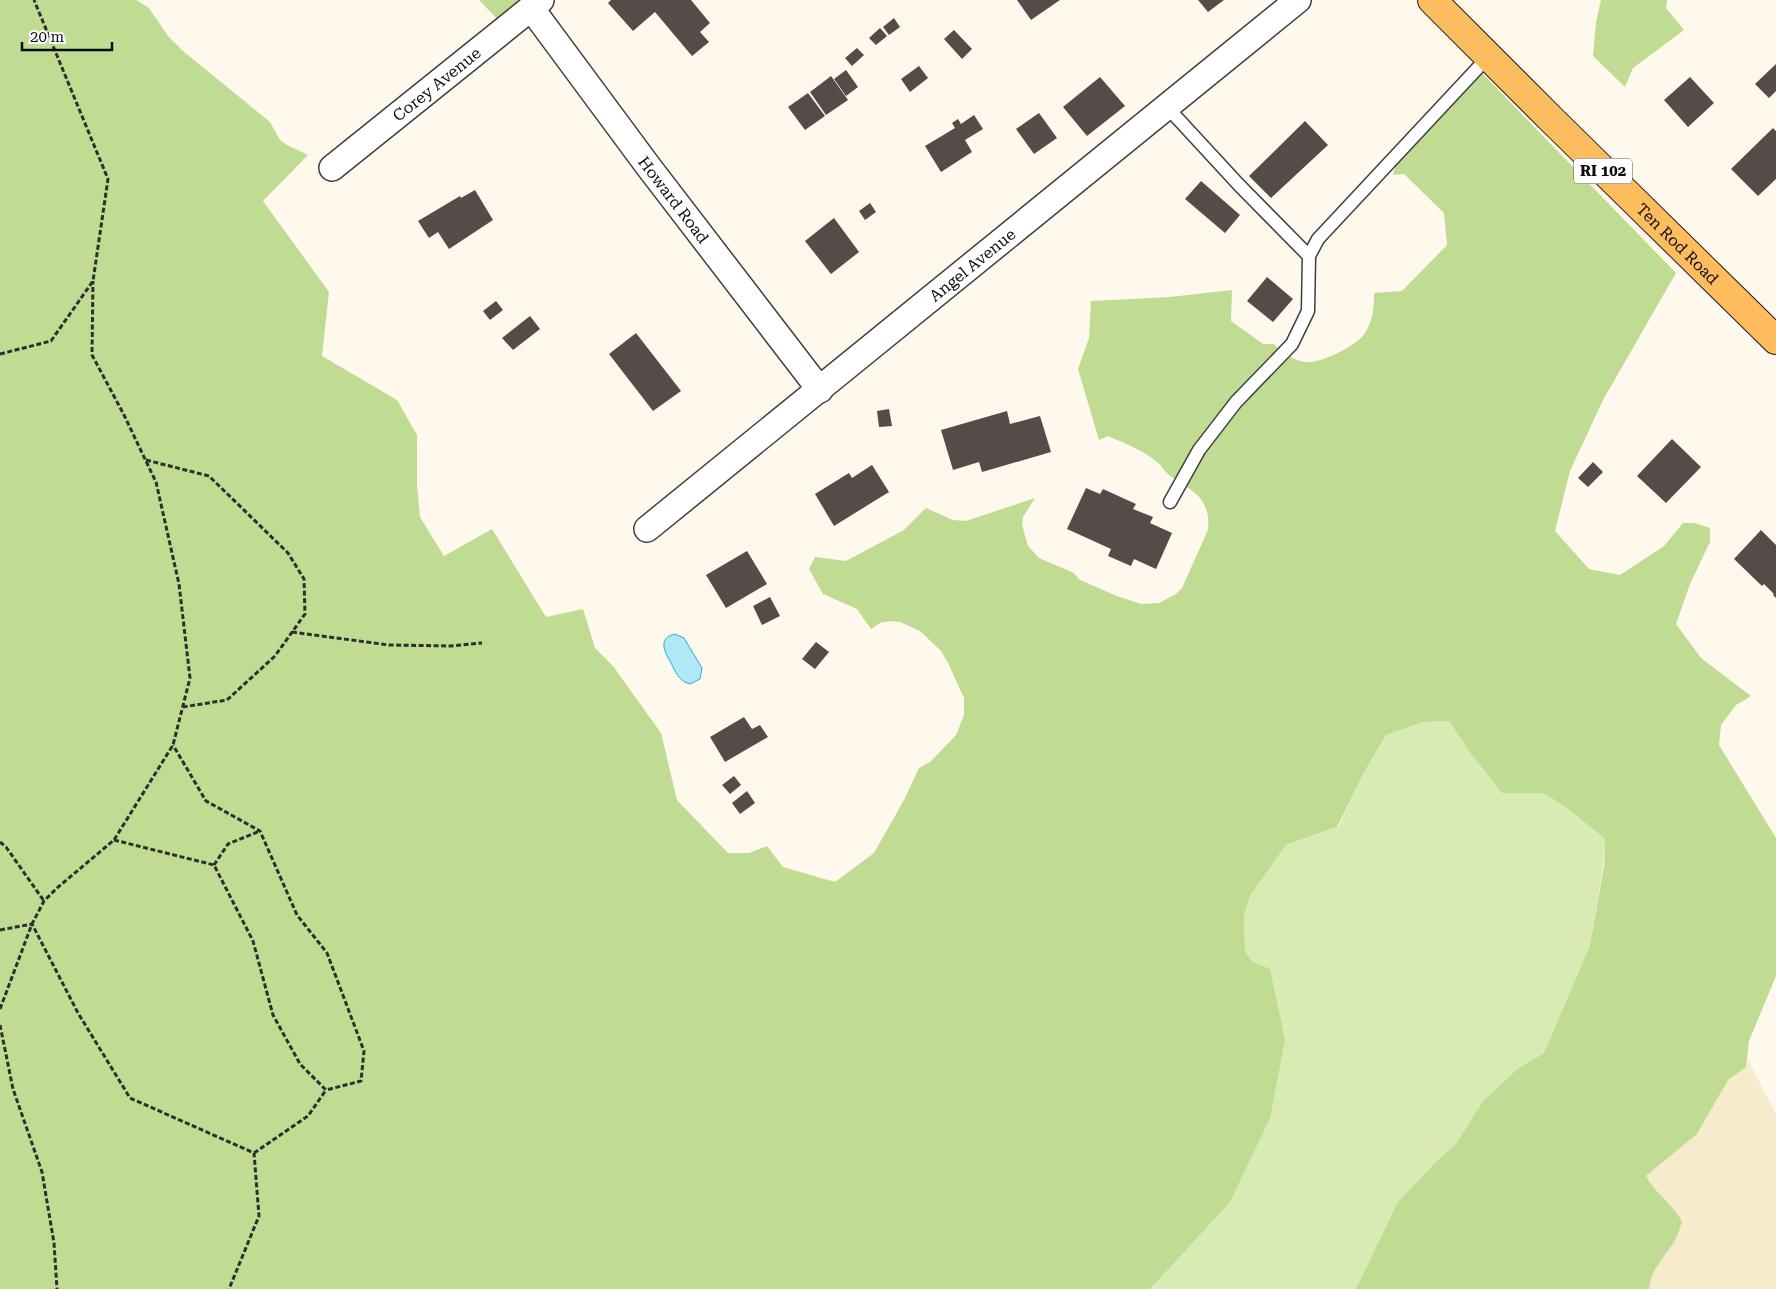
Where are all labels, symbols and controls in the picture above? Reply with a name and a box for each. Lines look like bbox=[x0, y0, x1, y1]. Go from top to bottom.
scale bar bbox=[22, 20, 112, 52]
text: 20 m bbox=[30, 28, 65, 46]
street label: Corey Avenue bbox=[389, 43, 485, 125]
street label: Howard Road bbox=[634, 153, 713, 247]
road number: RI 102 bbox=[1574, 158, 1632, 184]
street label: Ten Rod Road bbox=[1633, 200, 1722, 288]
street label: Angel Avenue bbox=[926, 224, 1019, 306]

